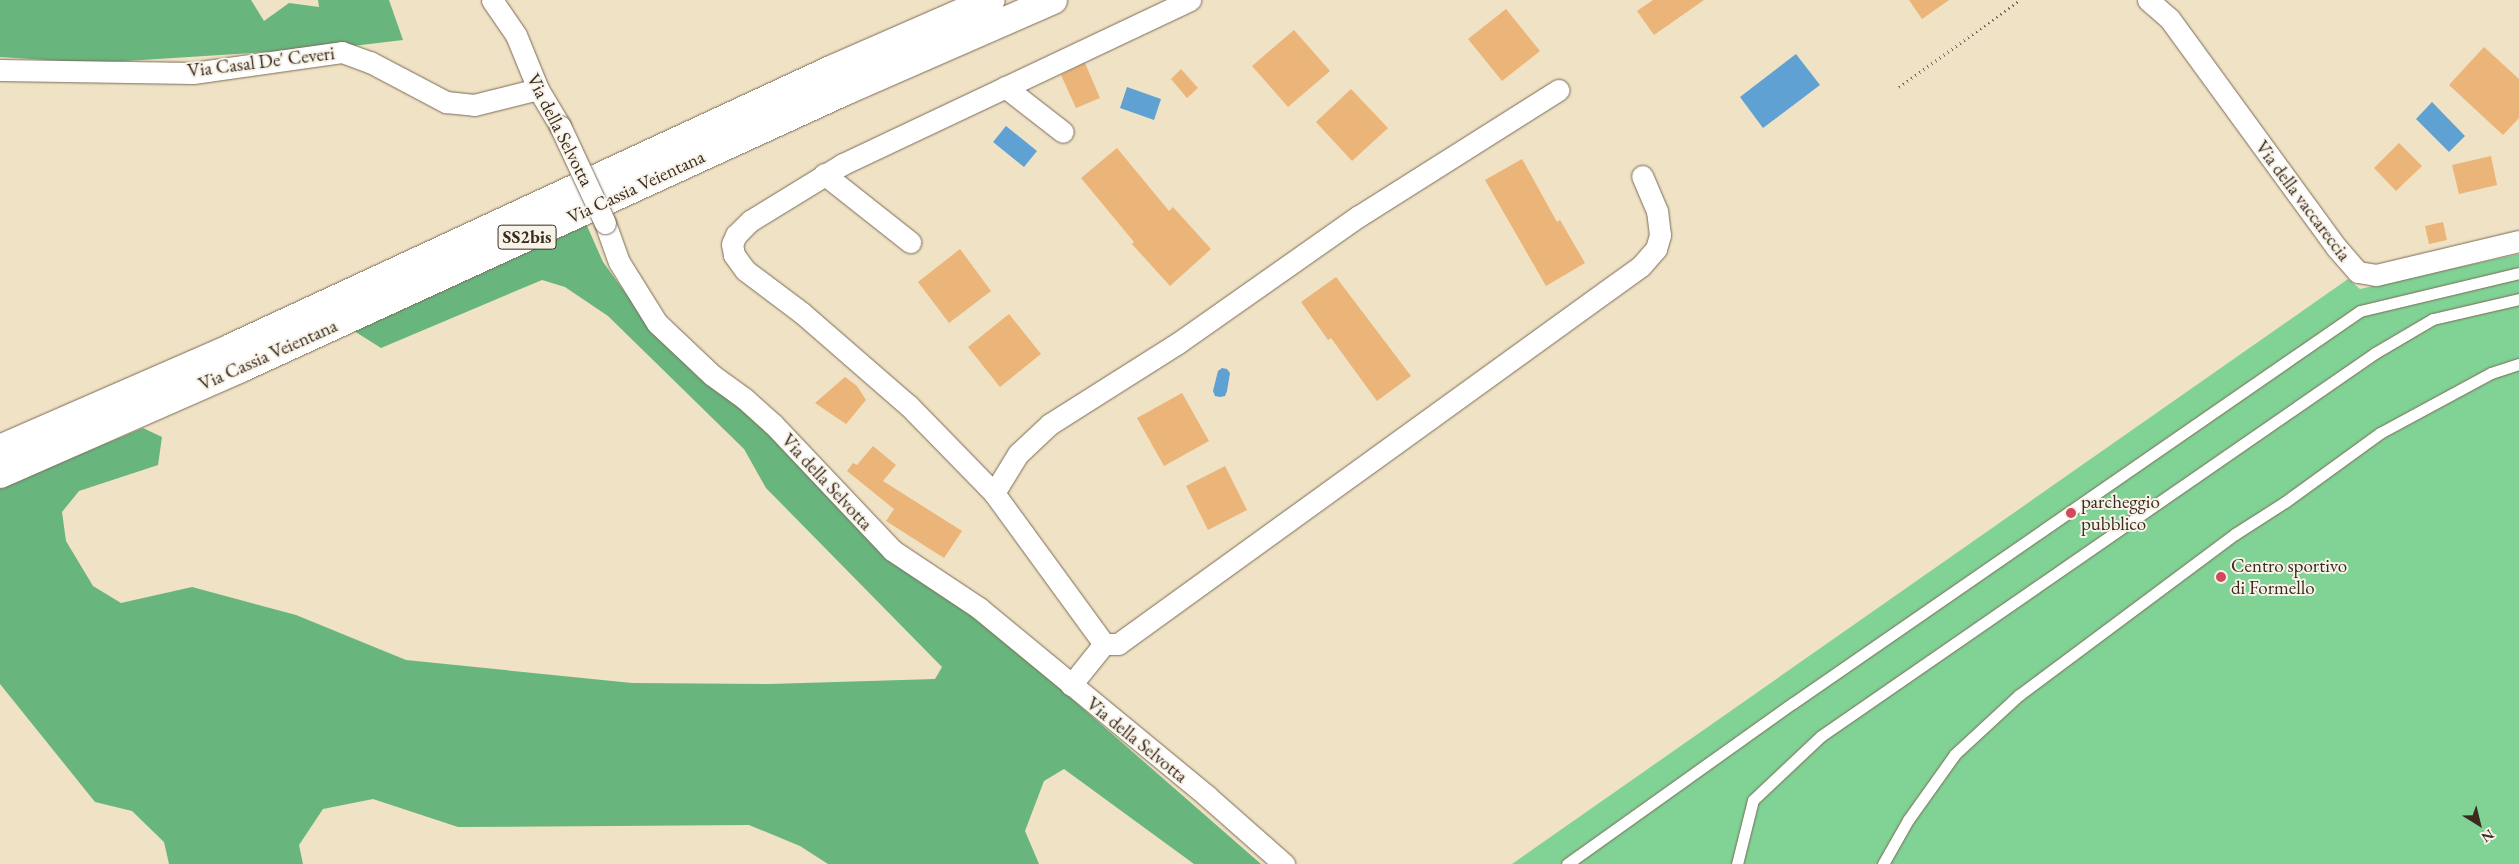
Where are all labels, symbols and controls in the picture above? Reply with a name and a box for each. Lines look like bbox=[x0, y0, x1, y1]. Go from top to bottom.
street label: Via Casal De' Ceveri bbox=[186, 42, 336, 82]
street label: Via della Selvotta bbox=[522, 70, 598, 190]
street label: Via della vaccareccia bbox=[2250, 136, 2356, 266]
street label: Via Cassia Veientana bbox=[564, 145, 708, 229]
road number: SS2bis bbox=[497, 222, 557, 252]
street label: Via Cassia Veientana bbox=[195, 314, 341, 396]
street label: Via della Selvotta bbox=[777, 429, 877, 535]
place label: parcheggio pubblico bbox=[2081, 491, 2160, 535]
marker: parcheggio pubblico bbox=[2065, 507, 2077, 519]
place label: Centro sportivo di Formello bbox=[2231, 555, 2347, 599]
marker: Centro sportivo di Formello bbox=[2215, 571, 2227, 583]
street label: Via della Selvotta bbox=[1082, 692, 1192, 788]
north arrow bbox=[2454, 799, 2504, 849]
text: N bbox=[2478, 826, 2498, 847]

